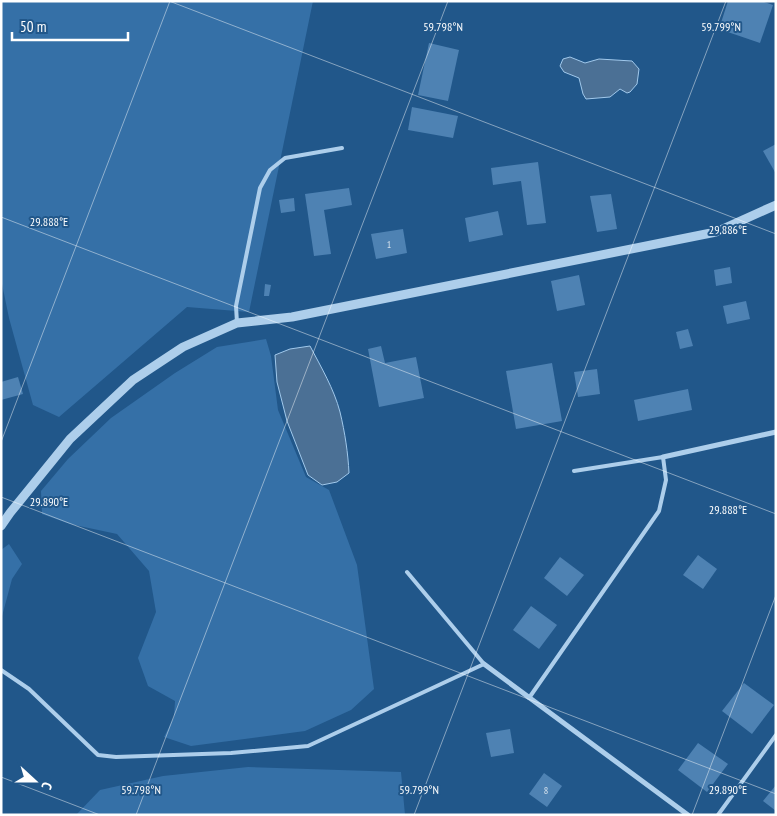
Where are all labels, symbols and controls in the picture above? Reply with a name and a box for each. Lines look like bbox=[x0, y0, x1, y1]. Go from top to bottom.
scale bar bbox=[12, 10, 129, 42]
text: 50 m bbox=[20, 17, 46, 36]
text: 59.798°N bbox=[423, 19, 463, 34]
text: 59.799°N bbox=[701, 19, 741, 34]
text: 29.888°E bbox=[30, 214, 68, 229]
text: 29.886°E bbox=[709, 222, 747, 237]
house number: 1 bbox=[387, 238, 391, 251]
text: 29.890°E bbox=[30, 494, 68, 509]
text: 29.888°E bbox=[709, 502, 747, 517]
north arrow bbox=[10, 756, 60, 806]
text: С bbox=[37, 779, 57, 792]
text: 59.798°N bbox=[121, 782, 161, 797]
text: 59.799°N bbox=[399, 782, 439, 797]
text: 29.890°E bbox=[709, 782, 747, 797]
house number: 8 bbox=[544, 784, 548, 797]

